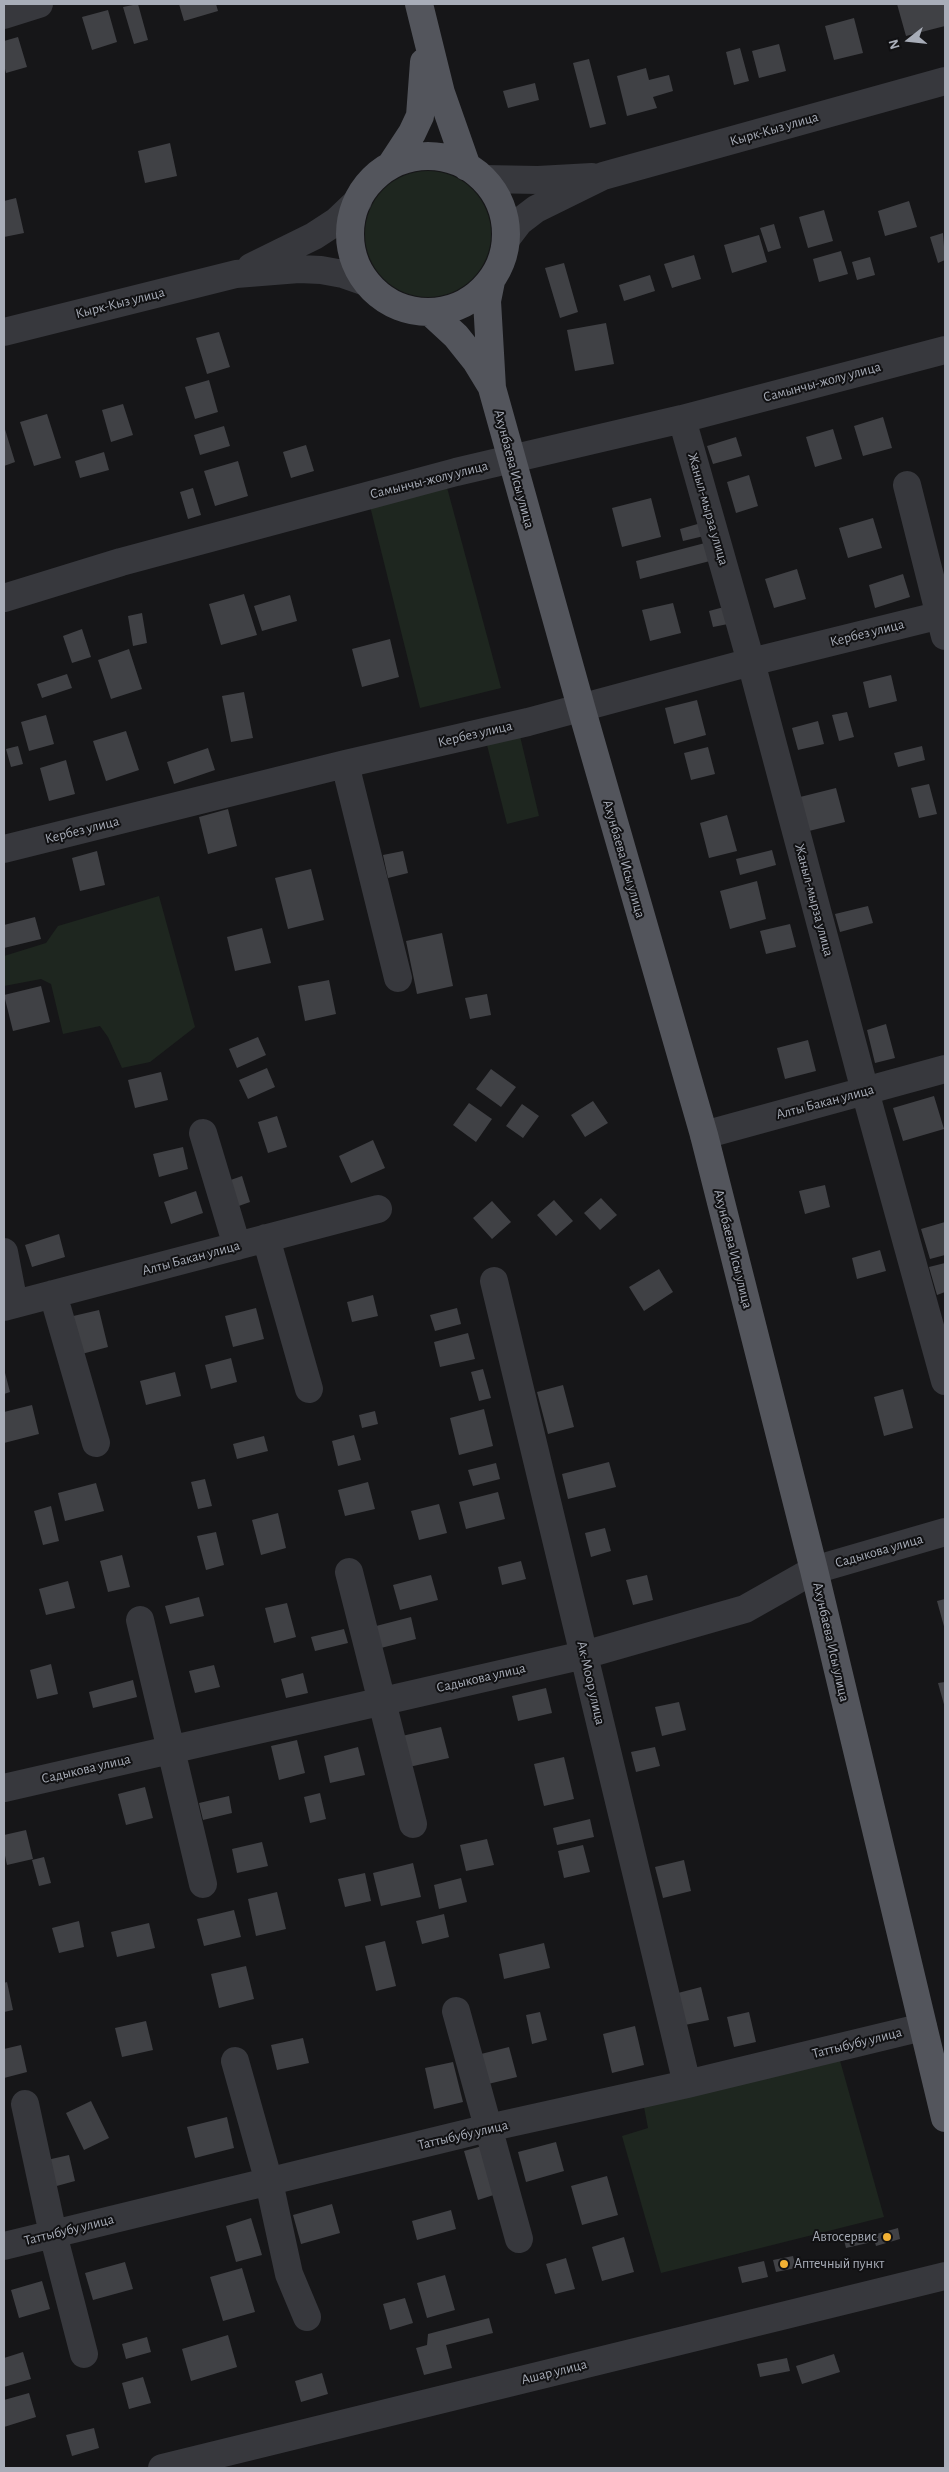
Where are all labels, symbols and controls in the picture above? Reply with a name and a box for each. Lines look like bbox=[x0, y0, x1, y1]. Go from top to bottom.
north arrow bbox=[884, 15, 934, 65]
text: N bbox=[887, 38, 903, 51]
street label: Кырк-Кыз улица bbox=[728, 108, 820, 150]
street label: Кырк-Кыз улица bbox=[74, 284, 166, 322]
street label: Самынчы-жолу улица bbox=[761, 358, 883, 406]
street label: Ахунбаева Исы улица bbox=[490, 408, 538, 530]
street label: Жаныл-мырза улица bbox=[684, 451, 732, 567]
street label: Самынчы-жолу улица bbox=[368, 457, 490, 503]
street label: Кербез улица bbox=[828, 616, 906, 650]
street label: Кербез улица bbox=[436, 717, 514, 751]
street label: Ахунбаева Исы улица bbox=[599, 798, 649, 920]
street label: Кербез улица bbox=[43, 813, 121, 847]
street label: Жаныл-мырза улица bbox=[791, 842, 837, 958]
street label: Алты Бакан улица bbox=[774, 1081, 876, 1123]
street label: Ахунбаева Исы улица bbox=[710, 1188, 756, 1310]
street label: Алты Бакан улица bbox=[140, 1237, 242, 1279]
street label: Садыкова улица bbox=[833, 1530, 925, 1572]
street label: Ахунбаева Исы улица bbox=[809, 1581, 853, 1703]
street label: Ак-Моор улица bbox=[573, 1639, 609, 1727]
street label: Садыкова улица bbox=[435, 1660, 527, 1696]
street label: Садыкова улица bbox=[40, 1751, 132, 1787]
street label: Таттыбубу улица bbox=[810, 2024, 904, 2062]
street label: Таттыбубу улица bbox=[416, 2116, 510, 2154]
street label: Таттыбубу улица bbox=[22, 2211, 116, 2249]
place label: Автосервис bbox=[812, 2229, 877, 2245]
marker: Автосервис bbox=[881, 2231, 893, 2243]
place label: Аптечный пункт bbox=[794, 2256, 884, 2272]
marker: Аптечный пункт bbox=[778, 2258, 790, 2270]
street label: Ашар улица bbox=[519, 2356, 589, 2388]

